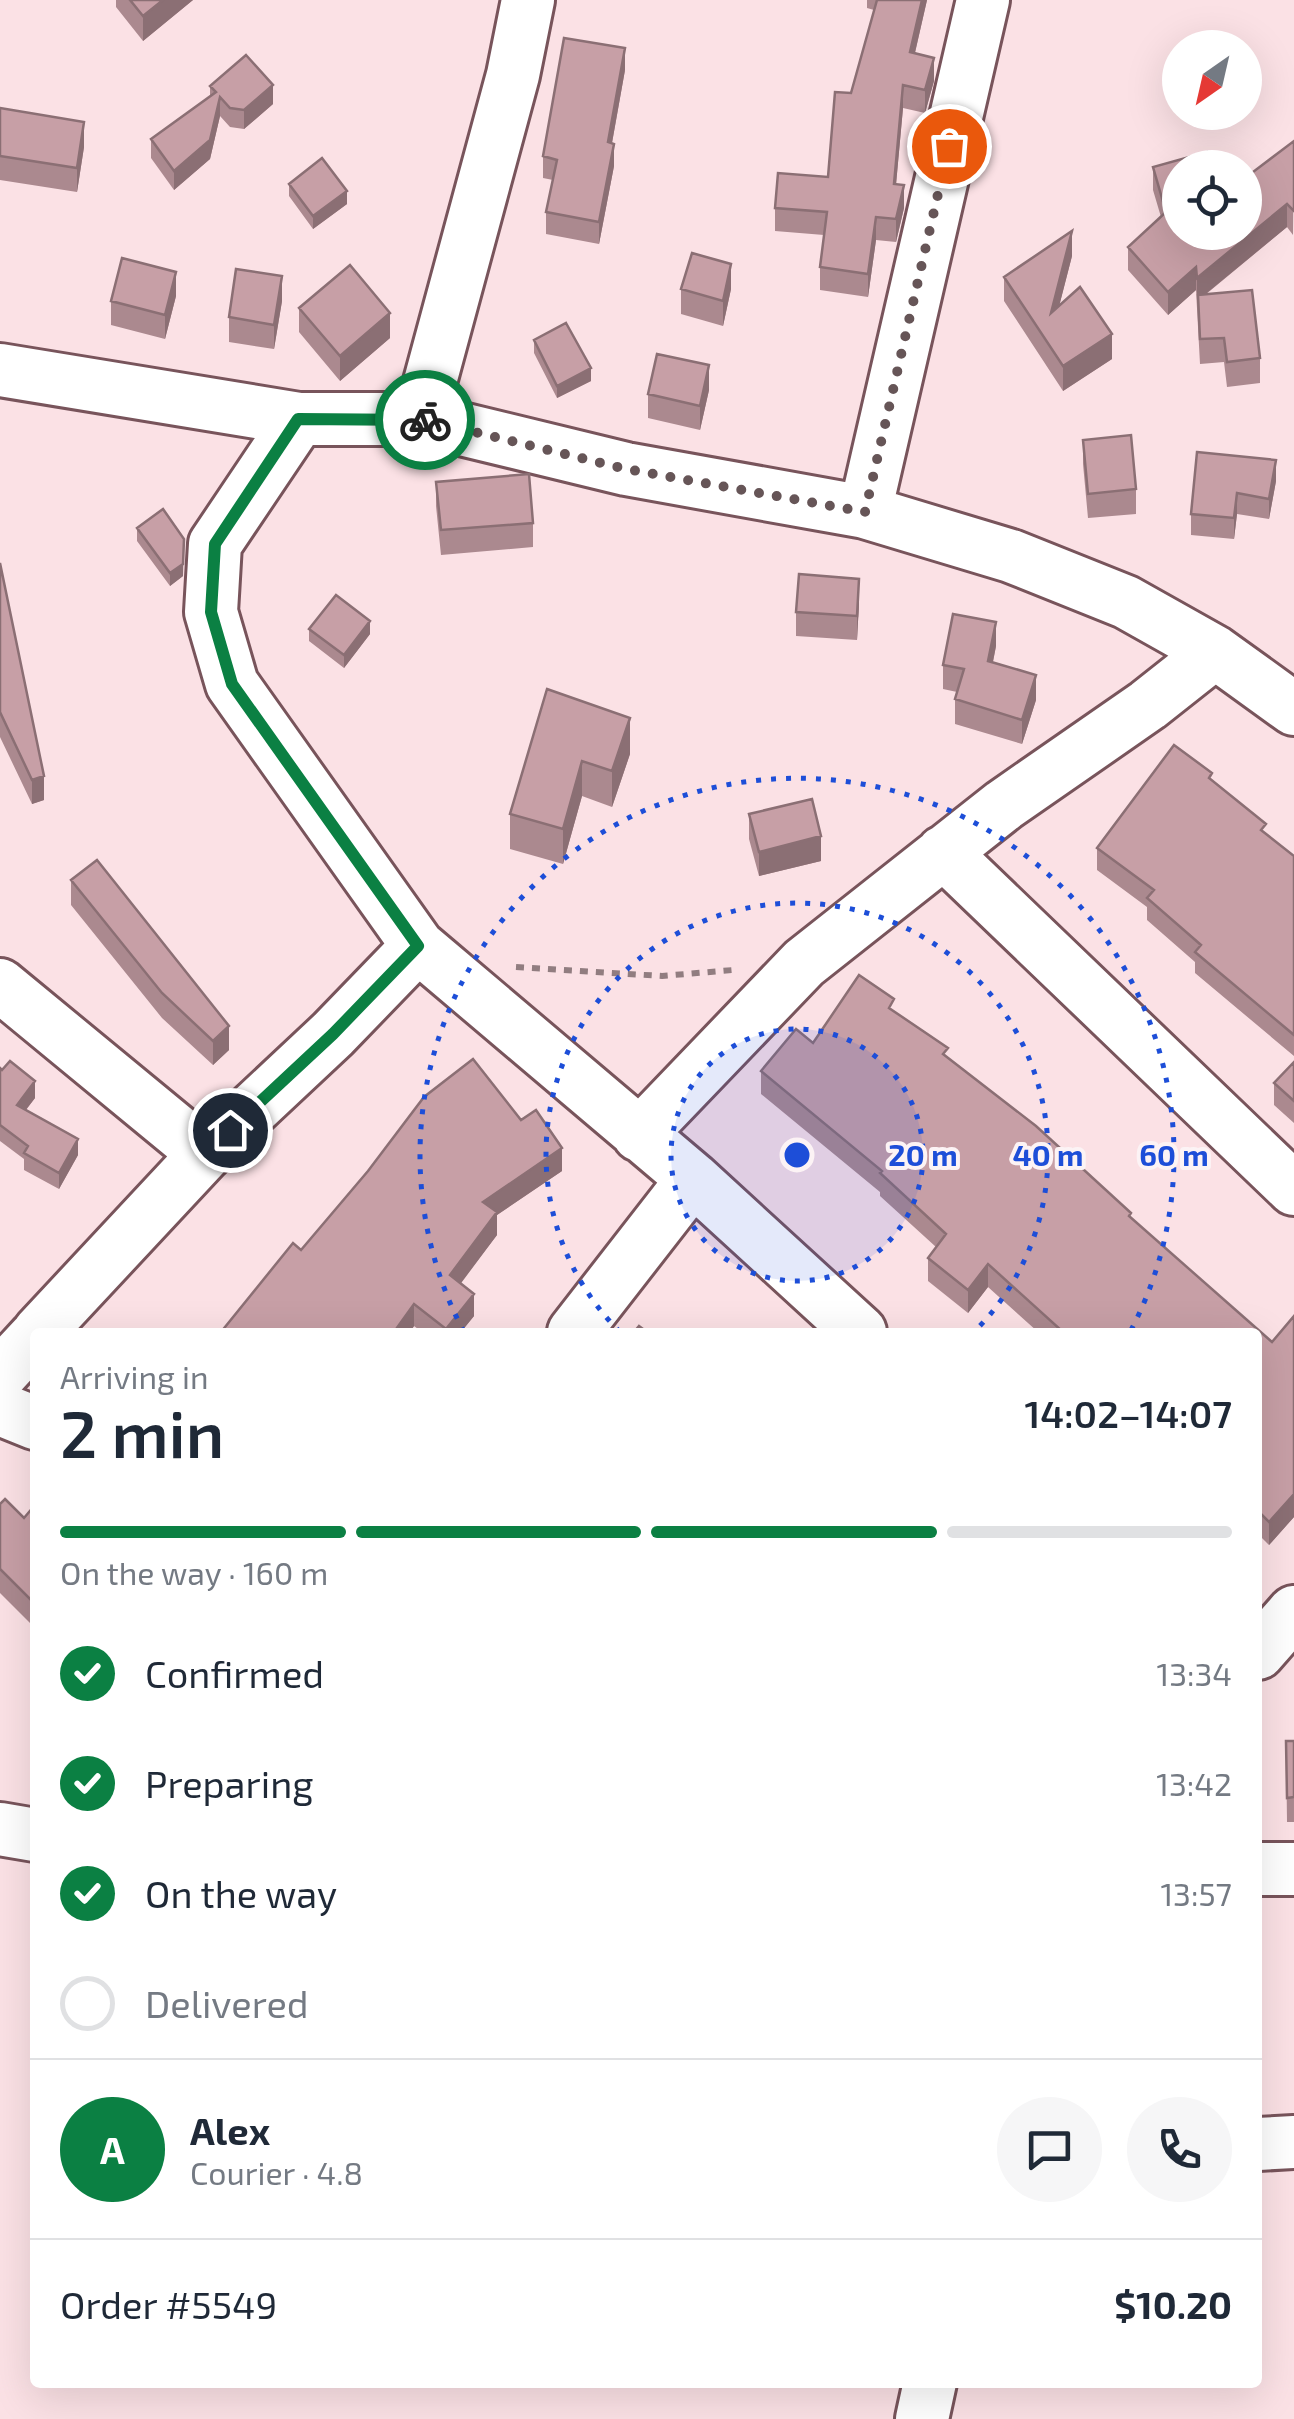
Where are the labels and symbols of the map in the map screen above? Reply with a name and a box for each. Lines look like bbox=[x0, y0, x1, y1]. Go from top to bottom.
north arrow bbox=[1162, 30, 1262, 130]
pin bbox=[907, 104, 992, 189]
courier bbox=[375, 370, 475, 470]
pin bbox=[188, 1088, 273, 1173]
text: 20 m bbox=[888, 1136, 958, 1172]
text: 40 m bbox=[1013, 1136, 1083, 1172]
text: 60 m bbox=[1139, 1136, 1209, 1172]
centre of rings bbox=[779, 1137, 815, 1173]

